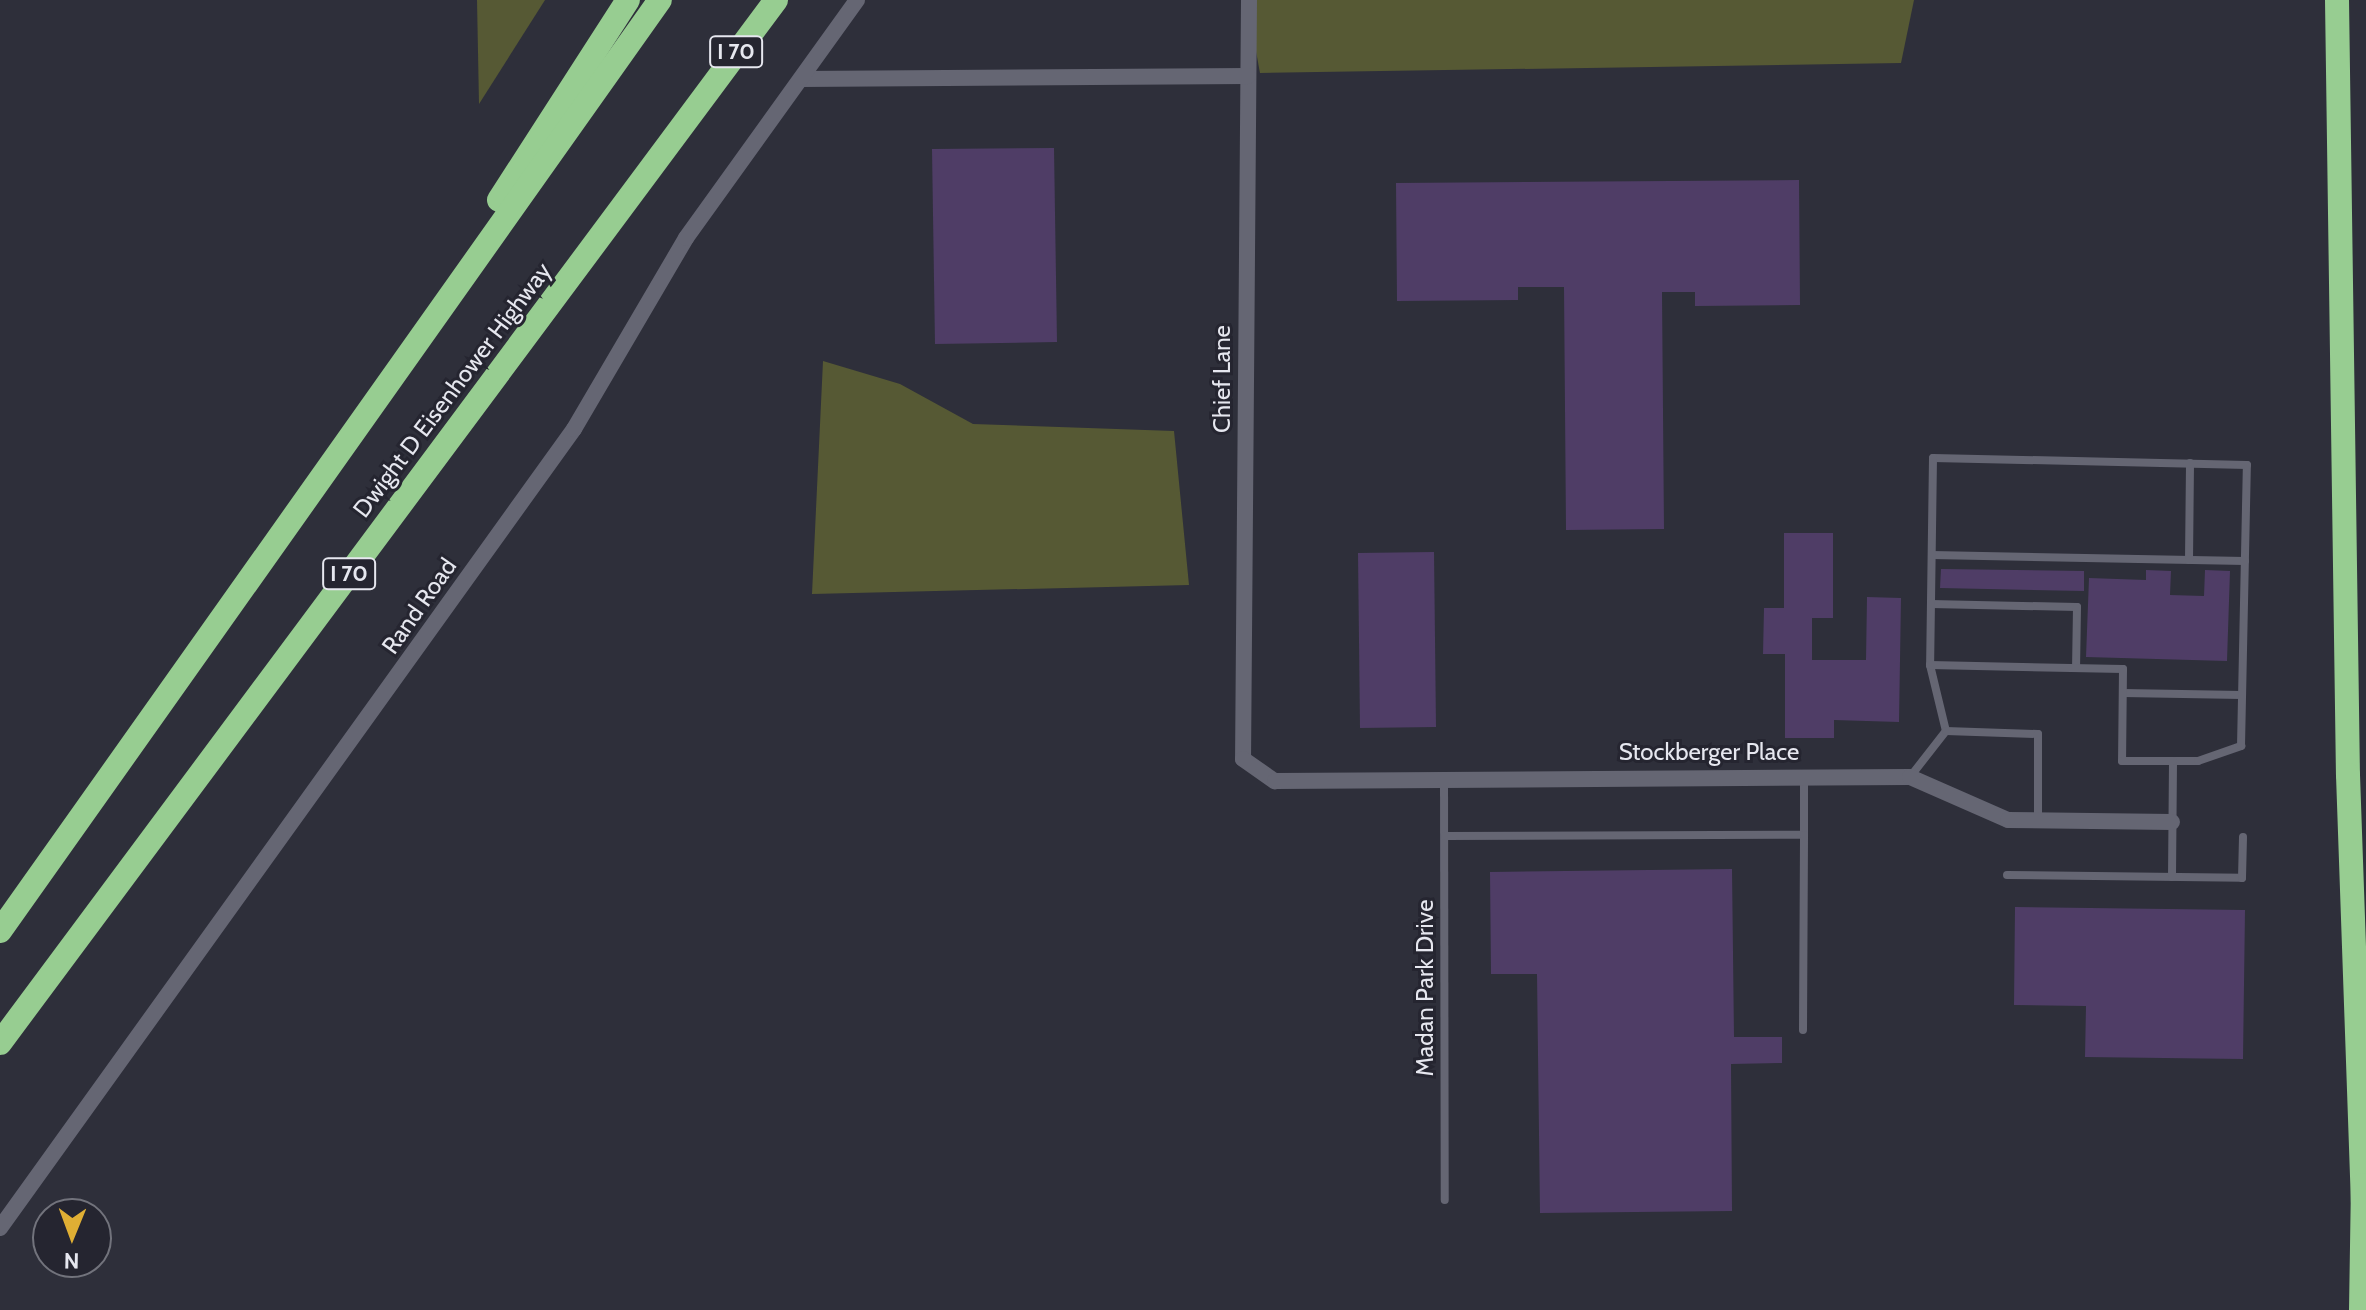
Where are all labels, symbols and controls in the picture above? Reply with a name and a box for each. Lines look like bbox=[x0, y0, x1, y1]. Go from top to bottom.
road number: I 70 bbox=[708, 34, 764, 70]
street label: Dwight D Eisenhower Highway bbox=[347, 257, 557, 523]
street label: Chief Lane bbox=[1208, 325, 1236, 433]
street label: Rand Road bbox=[376, 553, 462, 659]
road number: I 70 bbox=[321, 556, 377, 592]
street label: Stockberger Place bbox=[1619, 738, 1799, 766]
street label: Madan Park Drive bbox=[1411, 900, 1439, 1076]
north arrow bbox=[32, 1198, 112, 1278]
text: N bbox=[64, 1247, 80, 1274]

